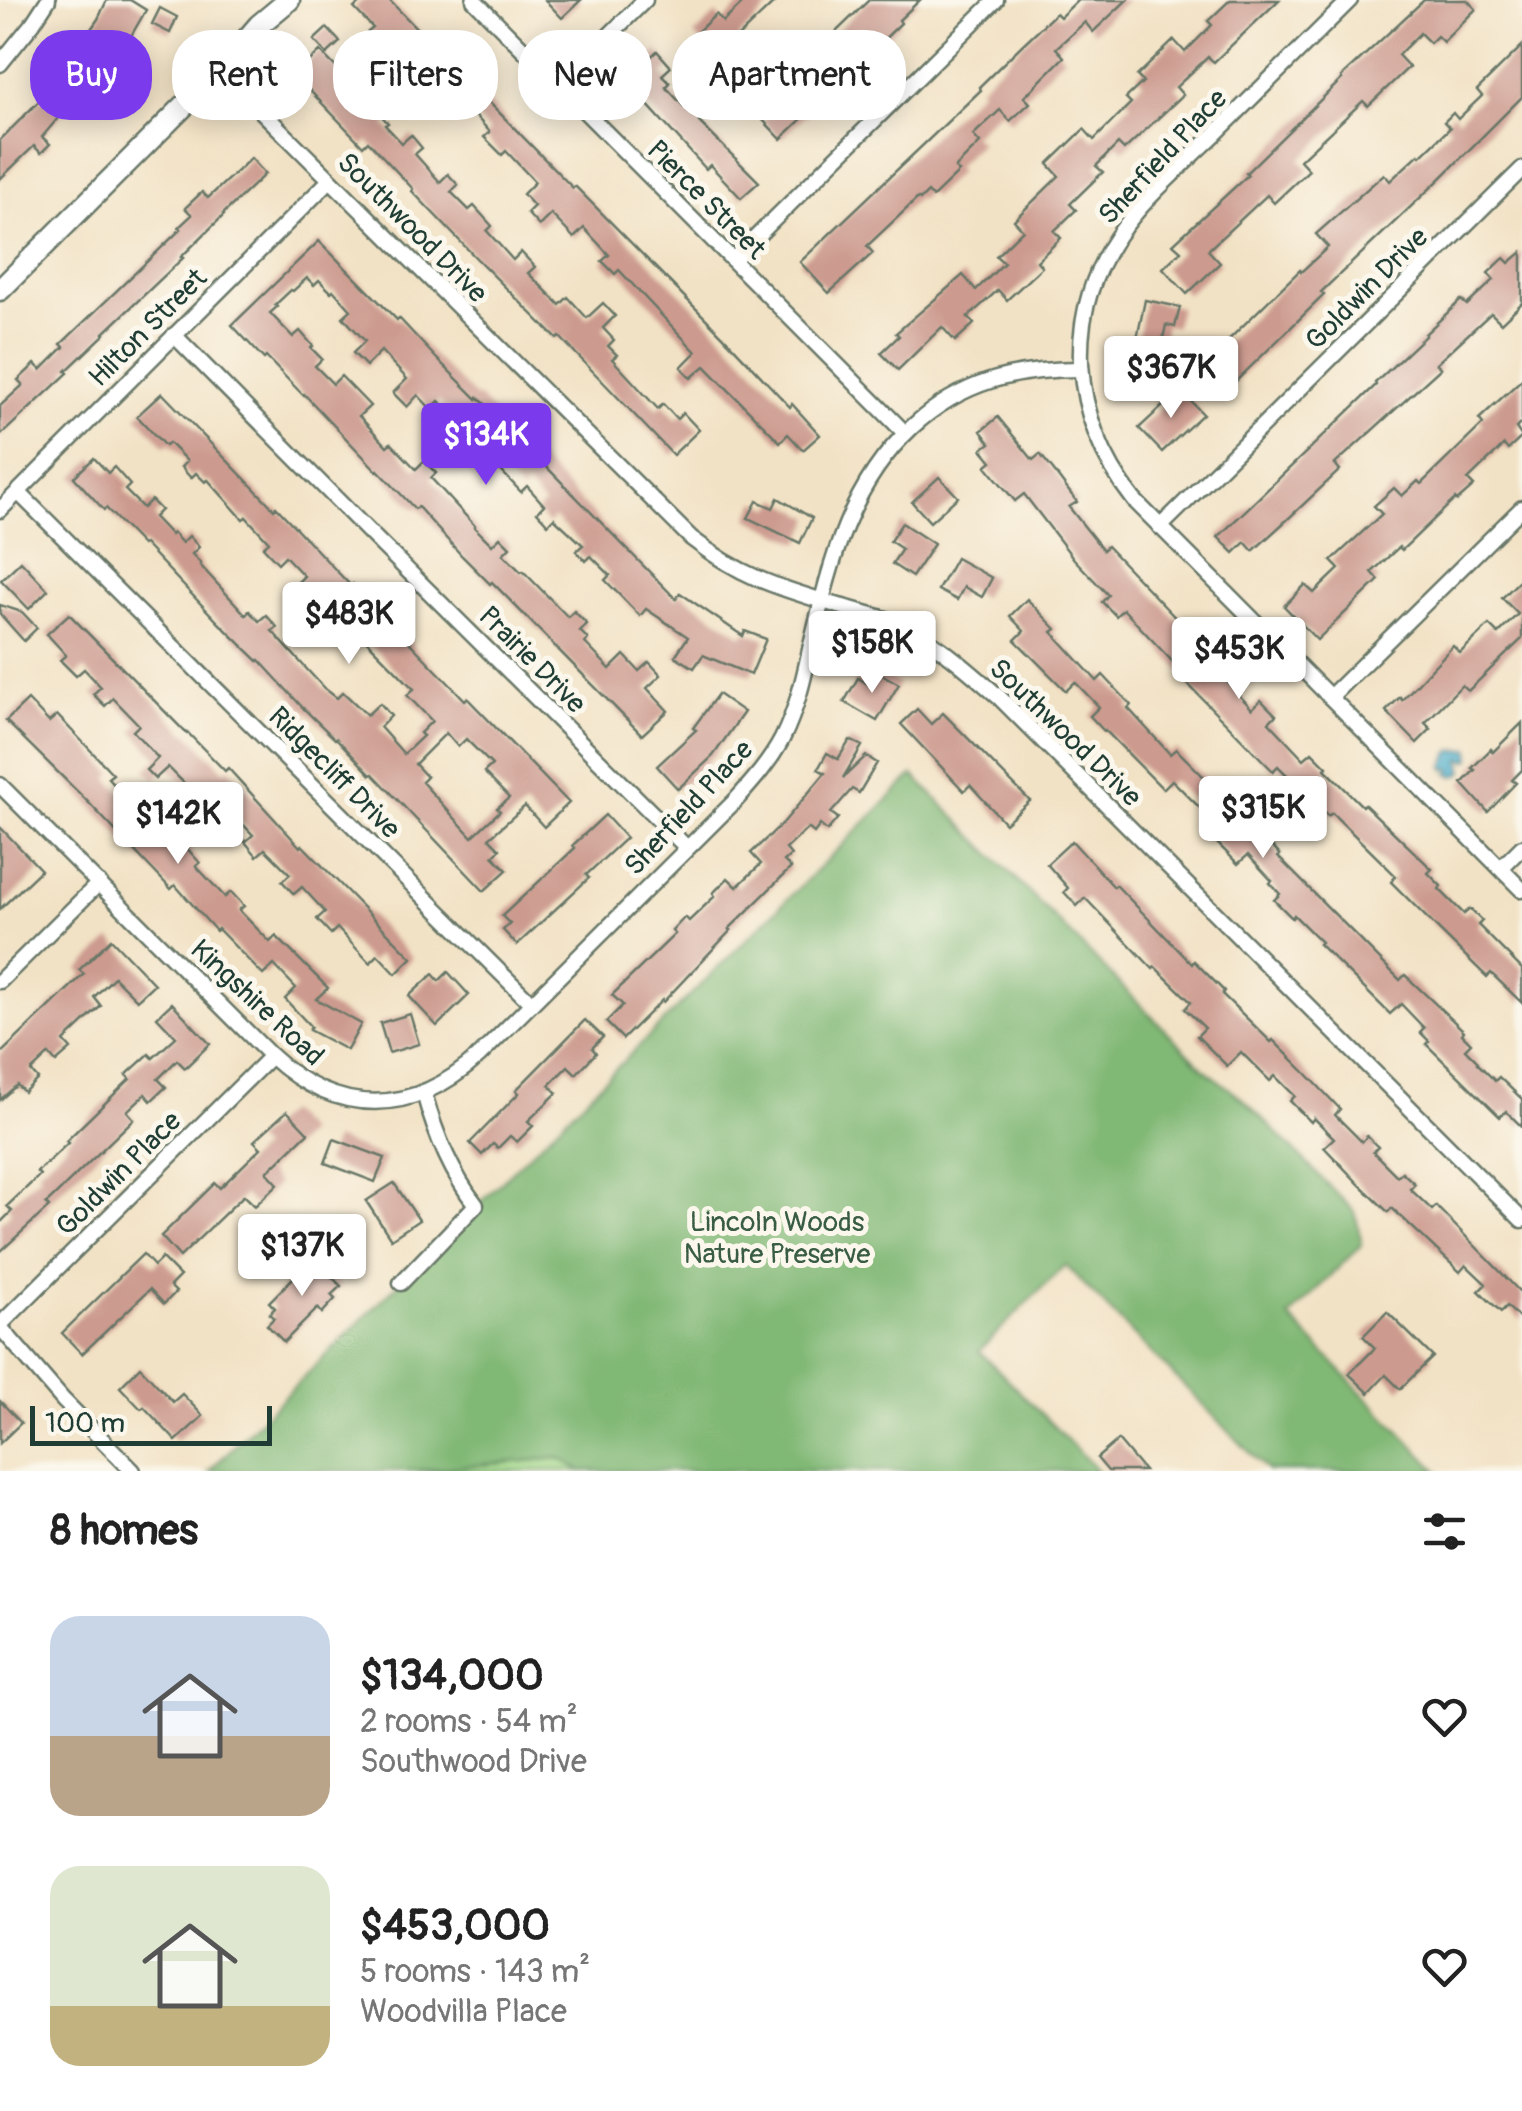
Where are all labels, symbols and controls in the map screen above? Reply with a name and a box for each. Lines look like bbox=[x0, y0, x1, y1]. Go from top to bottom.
chip: Buy bbox=[30, 30, 152, 120]
chip: Rent bbox=[172, 30, 313, 120]
chip: Filters bbox=[333, 30, 498, 120]
chip: New bbox=[518, 30, 652, 120]
chip: Apartment bbox=[672, 30, 906, 120]
street label: Sherfield Place bbox=[1091, 82, 1235, 232]
street label: Pierce Street bbox=[639, 133, 773, 267]
street label: Southwood Drive bbox=[329, 146, 495, 311]
street label: Goldwin Drive bbox=[1298, 220, 1436, 358]
street label: Hilton Street bbox=[81, 261, 215, 395]
pin: $367K bbox=[1101, 336, 1241, 421]
text: $367K bbox=[1126, 348, 1216, 388]
pin: $134K bbox=[416, 403, 556, 488]
text: $134K bbox=[443, 415, 529, 455]
pin: $483K bbox=[279, 582, 419, 667]
text: $483K bbox=[304, 594, 394, 634]
street label: Prairie Drive bbox=[471, 599, 593, 721]
pin: $158K bbox=[802, 611, 942, 696]
pin: $453K bbox=[1169, 617, 1309, 702]
text: $158K bbox=[831, 623, 913, 663]
text: $453K bbox=[1194, 629, 1284, 669]
street label: Southwood Drive bbox=[981, 652, 1149, 815]
street label: Ridgecliff Drive bbox=[261, 700, 407, 847]
street label: Sherfield Place bbox=[617, 733, 761, 883]
pin: $315K bbox=[1193, 776, 1333, 861]
pin: $142K bbox=[108, 782, 248, 867]
text: $315K bbox=[1221, 788, 1305, 828]
text: $142K bbox=[135, 794, 221, 834]
street label: Kingshire Road bbox=[183, 932, 331, 1074]
street label: Goldwin Place bbox=[49, 1104, 189, 1244]
park label: Lincoln Woods Nature Preserve bbox=[684, 1205, 871, 1272]
pin: $137K bbox=[232, 1214, 372, 1299]
text: $137K bbox=[260, 1226, 344, 1266]
scale bar bbox=[30, 1401, 272, 1446]
text: 100 m bbox=[45, 1406, 125, 1441]
icon: filters bbox=[1417, 1504, 1472, 1559]
text: 8 homes bbox=[50, 1505, 198, 1557]
text: $134,000 bbox=[360, 1650, 544, 1702]
icon: home bbox=[130, 1656, 250, 1776]
icon: heart bbox=[1417, 1689, 1472, 1744]
text: 2 rooms · 54 m² bbox=[360, 1702, 578, 1742]
text: Southwood Drive bbox=[360, 1742, 587, 1782]
text: $453,000 bbox=[360, 1900, 550, 1952]
icon: home bbox=[130, 1906, 250, 2026]
icon: heart bbox=[1417, 1939, 1472, 1994]
text: 5 rooms · 143 m² bbox=[360, 1952, 590, 1992]
text: Woodvilla Place bbox=[360, 1992, 567, 2032]

